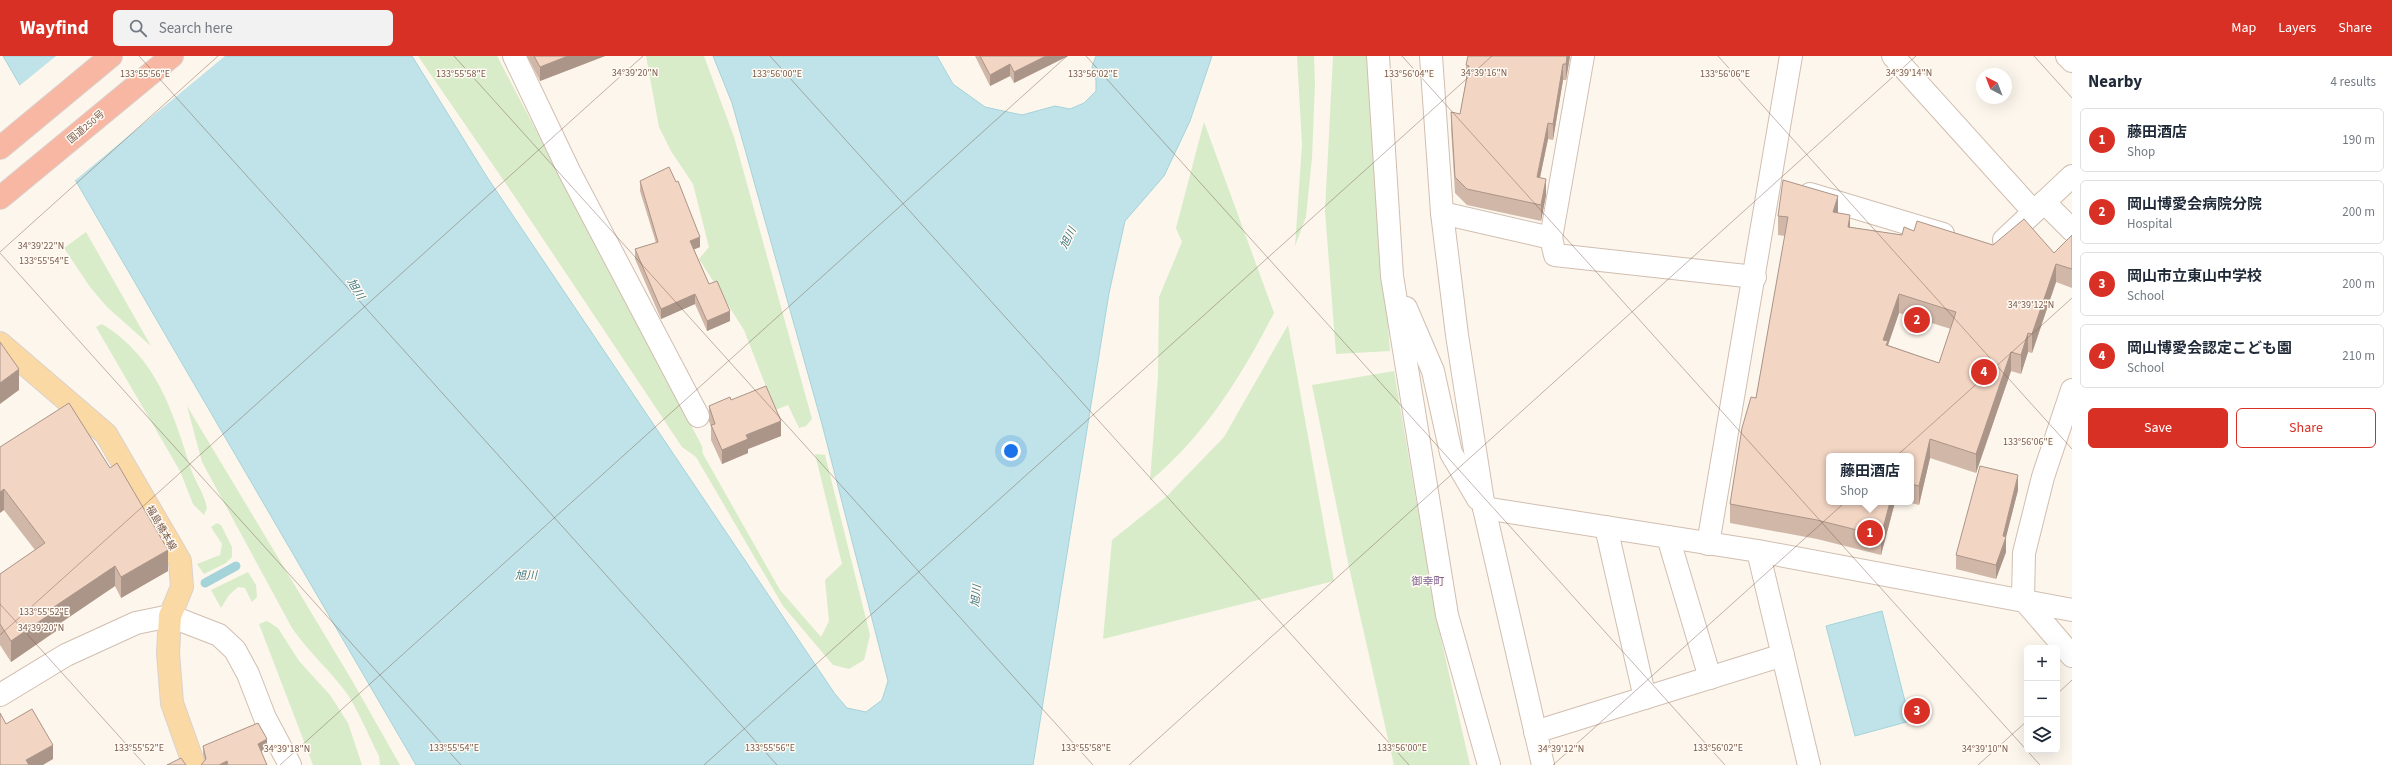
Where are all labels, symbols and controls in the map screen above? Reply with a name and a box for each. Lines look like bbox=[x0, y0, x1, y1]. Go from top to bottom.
search box bbox=[113, 10, 393, 46]
text: Wayfind bbox=[20, 15, 89, 42]
icon: search bbox=[127, 17, 149, 39]
text: Search here bbox=[159, 18, 233, 39]
text: Map bbox=[2231, 18, 2256, 38]
text: Layers bbox=[2278, 18, 2316, 38]
text: Share bbox=[2338, 18, 2372, 38]
text: 34°39'20"N bbox=[612, 66, 658, 80]
text: 34°39'16"N bbox=[1461, 66, 1507, 80]
text: 34°39'14"N bbox=[1886, 66, 1932, 80]
text: 133°55'56"E bbox=[120, 67, 170, 81]
text: 133°55'58"E bbox=[436, 67, 486, 81]
text: 133°56'00"E bbox=[752, 67, 802, 81]
text: 133°56'02"E bbox=[1068, 67, 1118, 81]
text: 133°56'04"E bbox=[1384, 67, 1434, 81]
text: 133°56'06"E bbox=[1700, 67, 1750, 81]
north arrow bbox=[1976, 68, 2012, 104]
text: Nearby bbox=[2088, 70, 2142, 94]
text: 4 results bbox=[2331, 73, 2376, 91]
street label: 国道250号 bbox=[64, 107, 108, 147]
text: 藤田酒店 bbox=[2127, 122, 2187, 143]
text: 1 bbox=[2099, 131, 2105, 149]
text: 190 m bbox=[2342, 131, 2375, 149]
text: Shop bbox=[2127, 143, 2155, 161]
text: 岡山博愛会病院分院 bbox=[2127, 194, 2262, 215]
text: 2 bbox=[2099, 203, 2105, 221]
text: 200 m bbox=[2342, 203, 2375, 221]
text: Hospital bbox=[2127, 215, 2172, 233]
water label: 旭川 bbox=[1056, 224, 1080, 251]
text: 34°39'22"N bbox=[18, 239, 64, 253]
text: 133°55'54"E bbox=[19, 254, 69, 268]
text: 岡山市立東山中学校 bbox=[2127, 266, 2262, 287]
text: 3 bbox=[2099, 275, 2105, 293]
text: 200 m bbox=[2342, 275, 2375, 293]
water label: 旭川 bbox=[344, 276, 369, 303]
text: School bbox=[2127, 287, 2164, 305]
text: 34°39'12"N bbox=[2008, 298, 2054, 312]
pin: 2 bbox=[1904, 305, 1930, 335]
text: 岡山博愛会認定こども園 bbox=[2127, 338, 2292, 359]
text: 4 bbox=[2099, 347, 2105, 365]
text: 210 m bbox=[2342, 347, 2375, 365]
pin: 4 bbox=[1971, 357, 1997, 387]
text: School bbox=[2127, 359, 2164, 377]
button: Save bbox=[2088, 408, 2228, 448]
button: Share bbox=[2236, 408, 2376, 448]
text: 133°56'06"E bbox=[2003, 435, 2053, 449]
your location bbox=[1001, 441, 1021, 461]
popup bbox=[1826, 453, 1914, 505]
text: 藤田酒店 bbox=[1840, 461, 1900, 482]
text: Shop bbox=[1840, 482, 1868, 500]
street label: 福島橋本線 bbox=[142, 503, 180, 553]
pin: 1 bbox=[1857, 518, 1883, 548]
water label: 旭川 bbox=[515, 568, 538, 583]
district label: 御幸町 bbox=[1411, 574, 1445, 589]
water label: 旭川 bbox=[967, 583, 985, 608]
text: 133°55'52"E bbox=[19, 605, 69, 619]
text: 34°39'20"N bbox=[18, 621, 64, 635]
map controls bbox=[2024, 645, 2060, 753]
button: + bbox=[2024, 645, 2060, 681]
button: − bbox=[2024, 681, 2060, 717]
pin: 3 bbox=[1904, 696, 1930, 726]
button: layers bbox=[2024, 717, 2060, 753]
text: 133°55'52"E bbox=[114, 741, 164, 755]
text: 133°55'54"E bbox=[429, 741, 479, 755]
text: 133°55'56"E bbox=[745, 741, 795, 755]
text: 133°55'58"E bbox=[1061, 741, 1111, 755]
text: 133°56'00"E bbox=[1377, 741, 1427, 755]
text: 133°56'02"E bbox=[1693, 741, 1743, 755]
text: 34°39'18"N bbox=[264, 742, 310, 756]
text: 34°39'12"N bbox=[1538, 742, 1584, 756]
text: 34°39'10"N bbox=[1962, 742, 2008, 756]

